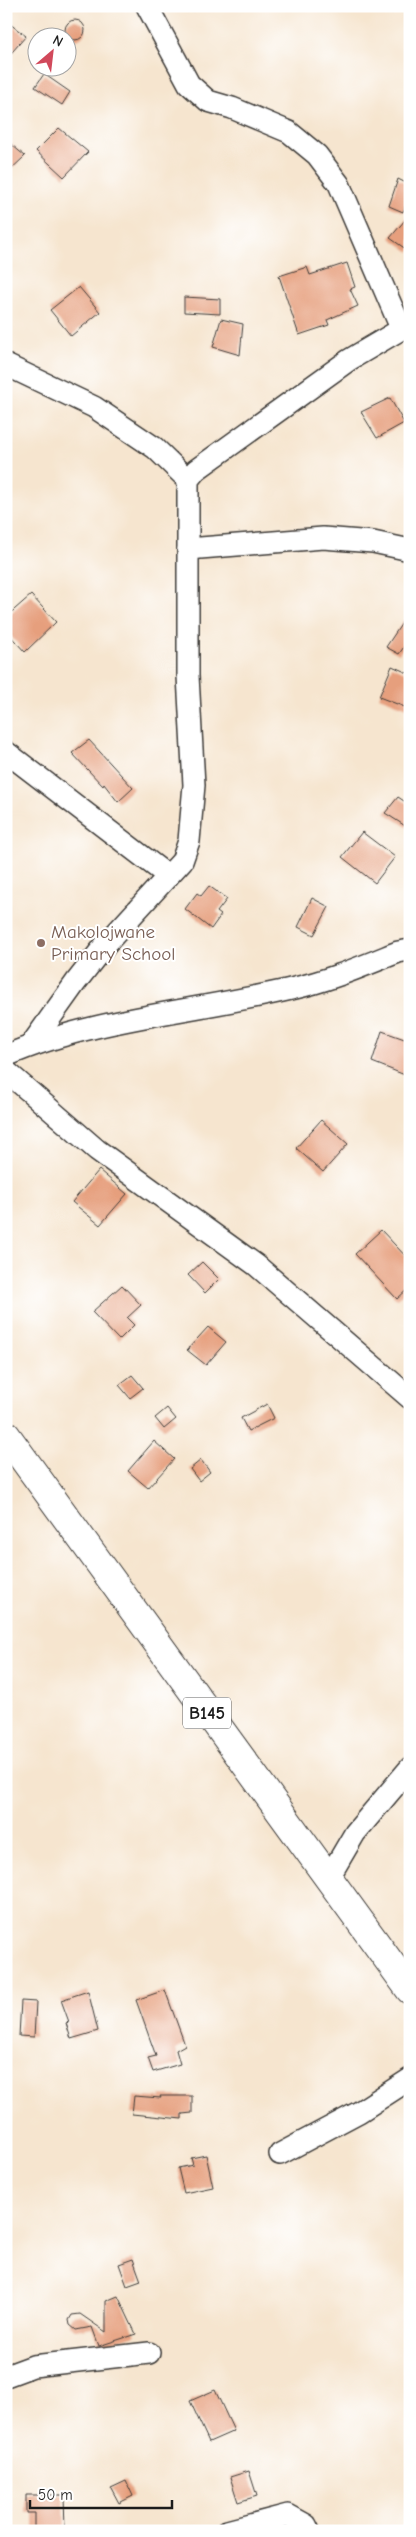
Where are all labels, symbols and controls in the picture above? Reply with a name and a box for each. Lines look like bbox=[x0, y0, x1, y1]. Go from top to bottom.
north arrow bbox=[28, 28, 78, 78]
text: N bbox=[50, 31, 66, 51]
place label: Makolojwane Primary School bbox=[51, 921, 176, 965]
marker: Makolojwane Primary School bbox=[35, 937, 47, 949]
road number: B145 bbox=[183, 1698, 231, 1729]
scale bar bbox=[30, 2477, 172, 2509]
text: 50 m bbox=[38, 2486, 73, 2504]

